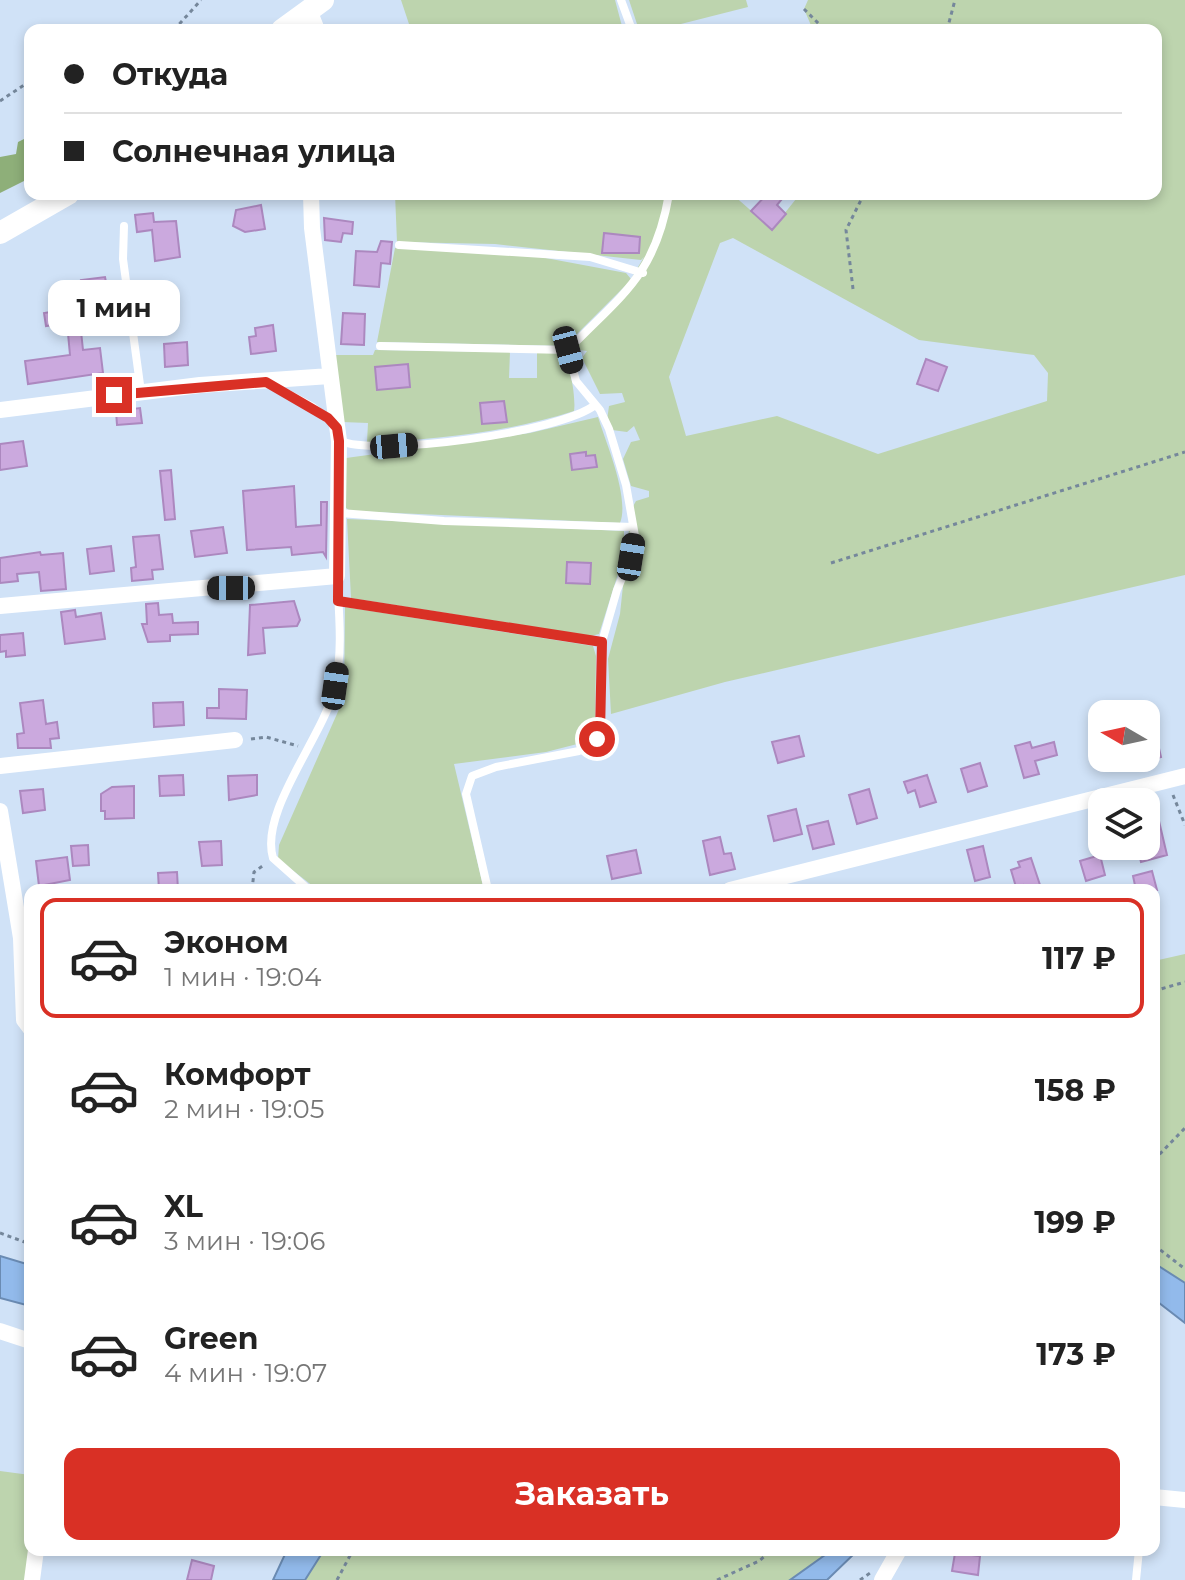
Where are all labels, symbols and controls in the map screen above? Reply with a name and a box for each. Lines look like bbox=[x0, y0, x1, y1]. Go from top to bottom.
text: Откуда bbox=[112, 56, 228, 93]
text: Солнечная улица bbox=[112, 133, 396, 170]
callout: 1 мин bbox=[48, 279, 180, 335]
text: 1 мин bbox=[76, 292, 152, 324]
car bbox=[550, 324, 586, 376]
route end bbox=[96, 377, 132, 413]
car bbox=[369, 432, 419, 460]
car bbox=[615, 531, 647, 583]
car bbox=[207, 576, 255, 600]
car bbox=[320, 661, 350, 711]
north arrow bbox=[1088, 700, 1160, 772]
map controls bbox=[1088, 700, 1160, 860]
route start bbox=[579, 721, 615, 757]
button: layers bbox=[1088, 788, 1160, 860]
icon: car bbox=[68, 922, 140, 994]
text: Эконом bbox=[164, 924, 289, 961]
text: 117 ₽ bbox=[1042, 940, 1116, 977]
text: 1 мин · 19:04 bbox=[164, 961, 321, 993]
icon: car bbox=[68, 1054, 140, 1126]
text: Комфорт bbox=[164, 1056, 311, 1093]
text: 158 ₽ bbox=[1035, 1072, 1116, 1109]
text: 2 мин · 19:05 bbox=[164, 1093, 324, 1125]
icon: car bbox=[68, 1186, 140, 1258]
text: XL bbox=[164, 1188, 203, 1225]
text: 199 ₽ bbox=[1034, 1204, 1116, 1241]
text: 3 мин · 19:06 bbox=[164, 1225, 325, 1257]
icon: car bbox=[68, 1318, 140, 1390]
text: Green bbox=[164, 1320, 258, 1357]
text: 173 ₽ bbox=[1036, 1336, 1116, 1373]
text: 4 мин · 19:07 bbox=[164, 1357, 327, 1389]
button: Заказать bbox=[64, 1448, 1120, 1540]

